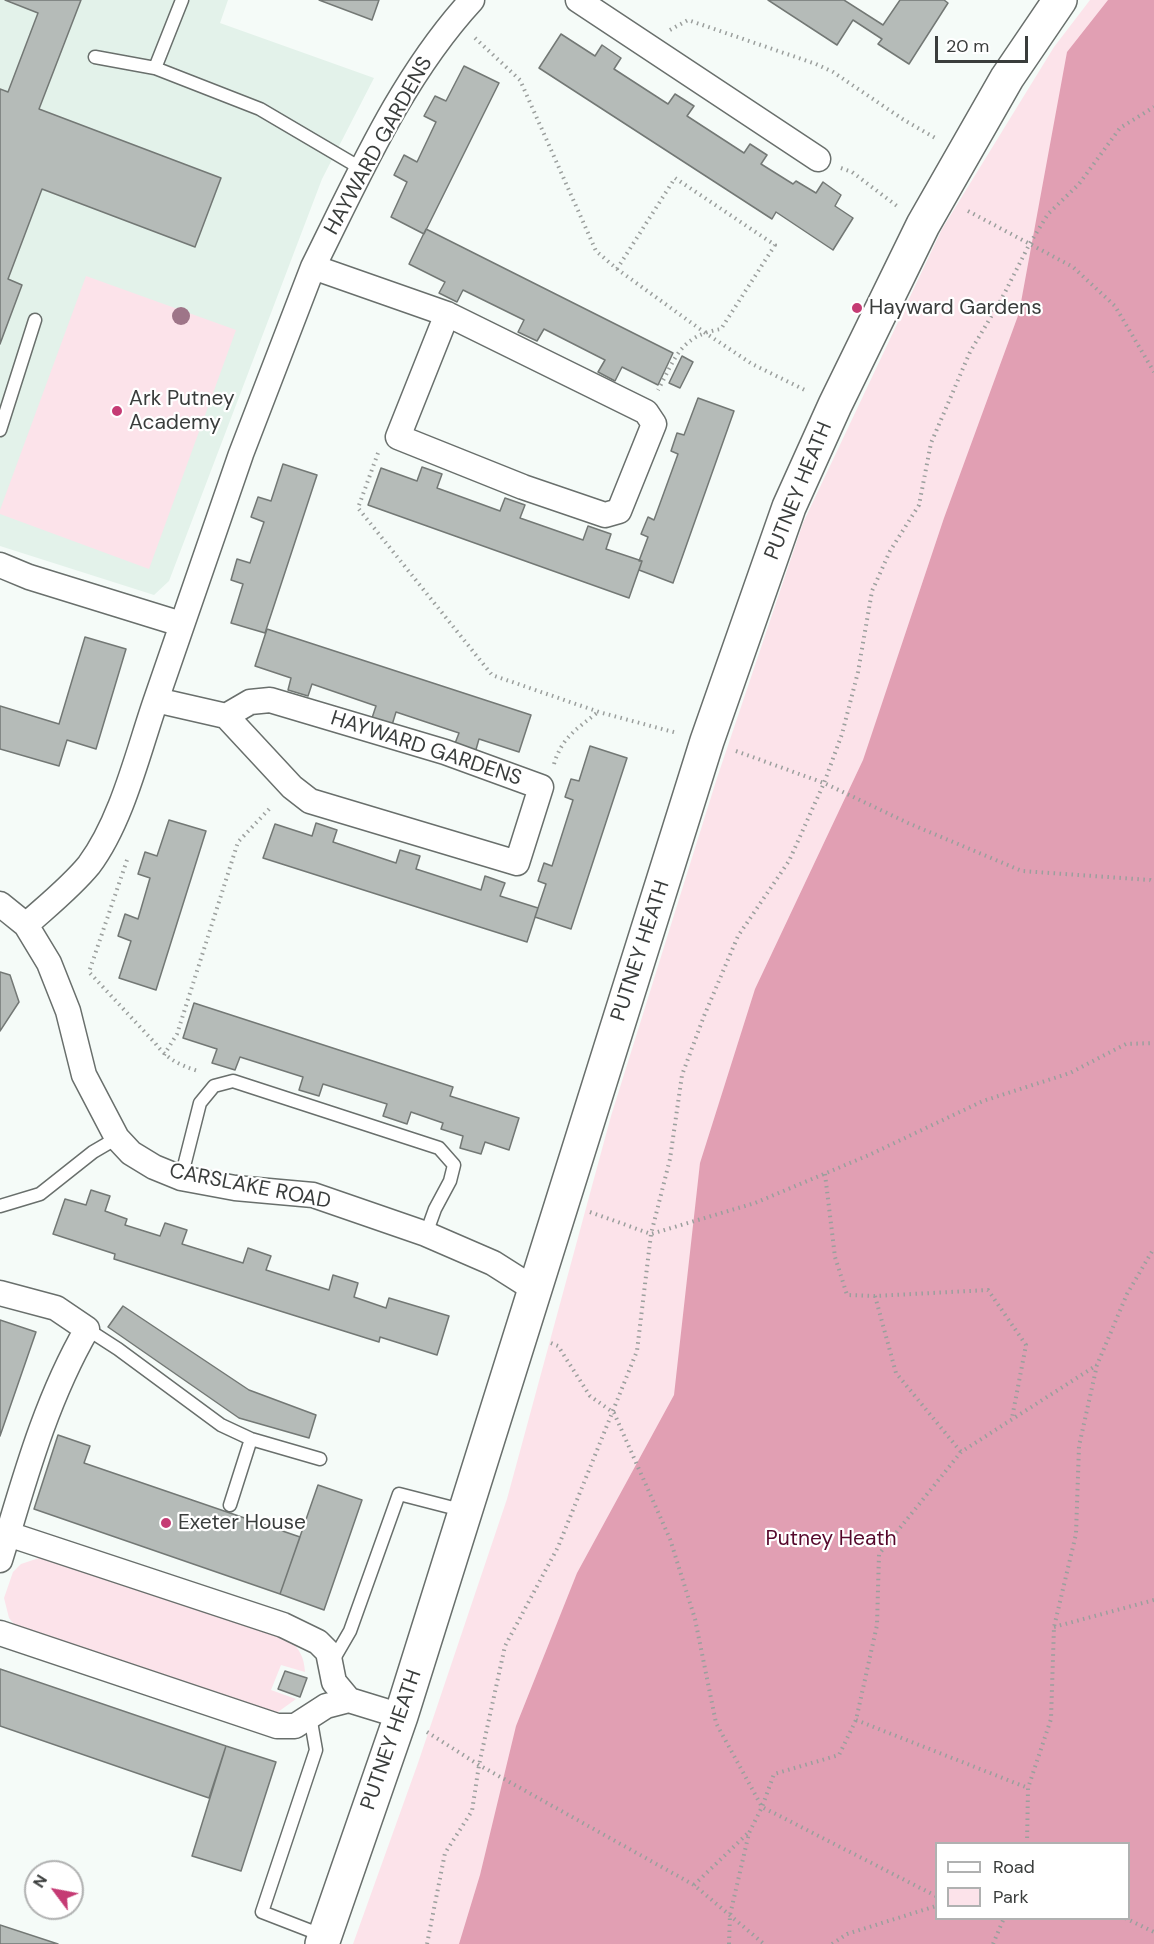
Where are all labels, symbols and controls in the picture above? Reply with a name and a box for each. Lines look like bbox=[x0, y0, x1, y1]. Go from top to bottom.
scale bar bbox=[938, 24, 1031, 62]
text: 20 m bbox=[946, 34, 989, 58]
street label: HAYWARD GARDENS bbox=[320, 53, 438, 239]
place label: Hayward Gardens bbox=[869, 295, 1042, 321]
marker: Hayward Gardens bbox=[850, 301, 864, 315]
place label: Ark Putney Academy bbox=[129, 386, 235, 436]
marker: Ark Putney Academy bbox=[110, 404, 124, 418]
street label: PUTNEY HEATH bbox=[760, 418, 838, 564]
street label: HAYWARD GARDENS bbox=[327, 706, 525, 792]
street label: PUTNEY HEATH bbox=[606, 877, 676, 1025]
street label: CARSLAKE ROAD bbox=[167, 1159, 333, 1215]
place label: Exeter House bbox=[178, 1510, 306, 1536]
marker: Exeter House bbox=[159, 1516, 173, 1530]
park label: Putney Heath bbox=[766, 1526, 896, 1552]
street label: PUTNEY HEATH bbox=[356, 1667, 428, 1813]
legend bbox=[935, 1842, 1130, 1920]
text: Road bbox=[993, 1855, 1035, 1879]
north arrow bbox=[24, 1860, 84, 1920]
text: N bbox=[28, 1871, 52, 1892]
text: Park bbox=[993, 1885, 1029, 1909]

